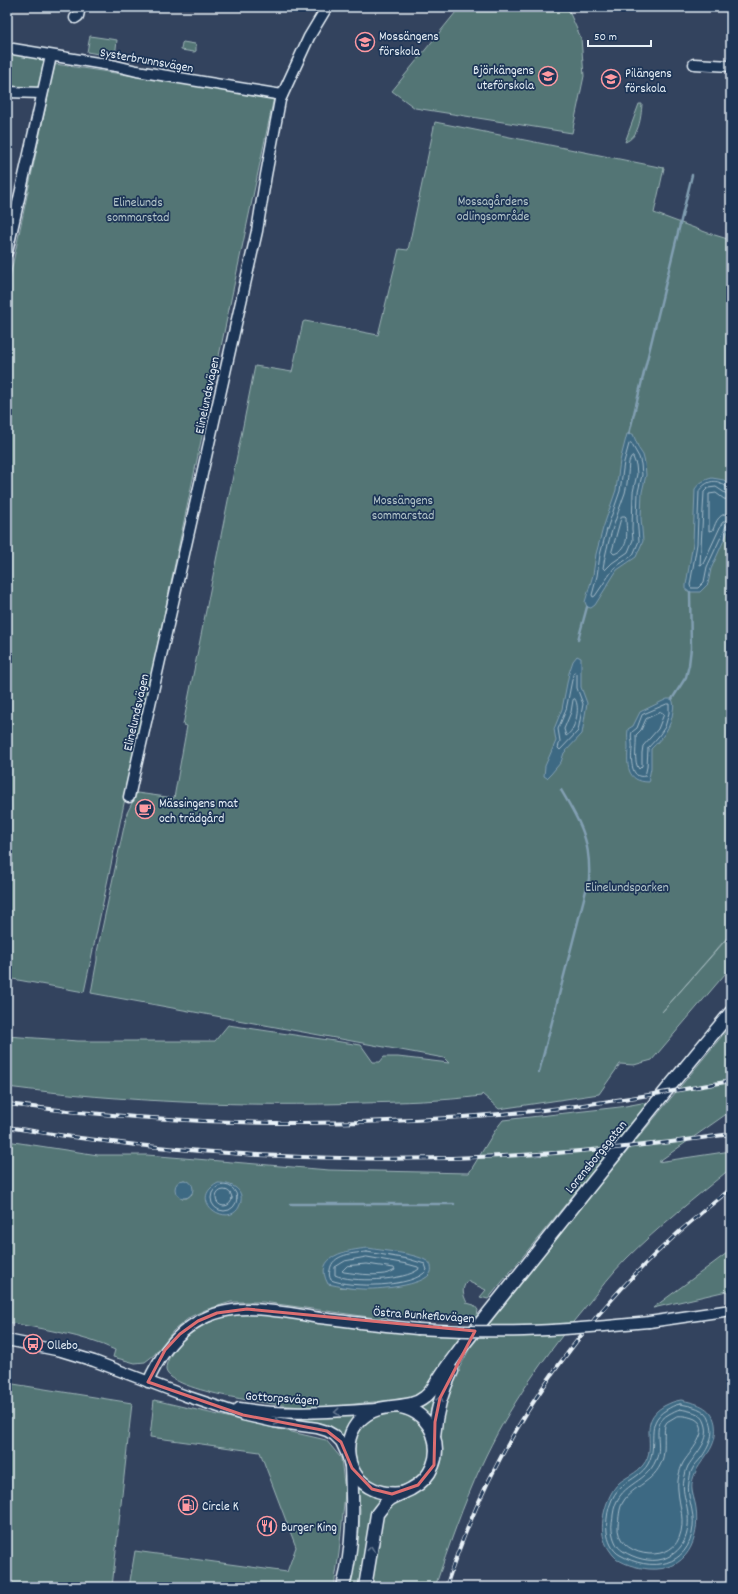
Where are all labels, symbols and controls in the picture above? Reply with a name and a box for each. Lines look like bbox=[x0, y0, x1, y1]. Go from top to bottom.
scale bar bbox=[588, 22, 651, 48]
place label: Mossängens förskola bbox=[379, 28, 439, 62]
text: 50 m bbox=[594, 29, 617, 46]
school or university icon: Mossängens förskola bbox=[354, 31, 376, 53]
street label: Systerbrunnsvägen bbox=[98, 44, 195, 79]
place label: Björkängens uteförskola bbox=[473, 62, 535, 96]
school or university icon: Björkängens uteförskola bbox=[537, 65, 559, 87]
place label: Pilängens förskola bbox=[625, 65, 672, 99]
school or university icon: Pilängens förskola bbox=[600, 68, 622, 90]
park label: Mossagårdens odlingsområde bbox=[457, 193, 529, 227]
park label: Elinelunds sommarstad bbox=[107, 194, 169, 228]
street label: Elinelundsvägen bbox=[191, 355, 226, 436]
park label: Mossängens sommarstad bbox=[372, 492, 434, 526]
street label: Elinelundsvägen bbox=[119, 672, 156, 753]
place label: Mässingens mat och trädgård bbox=[159, 795, 238, 829]
cafe icon: Mässingens mat och trädgård bbox=[134, 798, 156, 820]
park label: Elinelundsparken bbox=[585, 879, 669, 898]
street label: Lorensborgsgatan bbox=[561, 1117, 632, 1198]
street label: Östra Bunkeflovägen bbox=[372, 1303, 475, 1330]
bus stop icon: Ollebo bbox=[22, 1333, 44, 1355]
place label: Ollebo bbox=[47, 1337, 78, 1356]
street label: Gottorpsvägen bbox=[245, 1387, 319, 1412]
one-way arrow bbox=[435, 1396, 444, 1403]
one-way arrow bbox=[334, 1407, 340, 1416]
one-way arrow bbox=[274, 1417, 281, 1426]
fuel station icon: Circle K bbox=[177, 1494, 199, 1516]
place label: Circle K bbox=[202, 1498, 239, 1517]
restaurant icon: Burger King bbox=[256, 1515, 278, 1537]
place label: Burger King bbox=[281, 1519, 337, 1538]
one-way arrow bbox=[366, 1546, 375, 1552]

